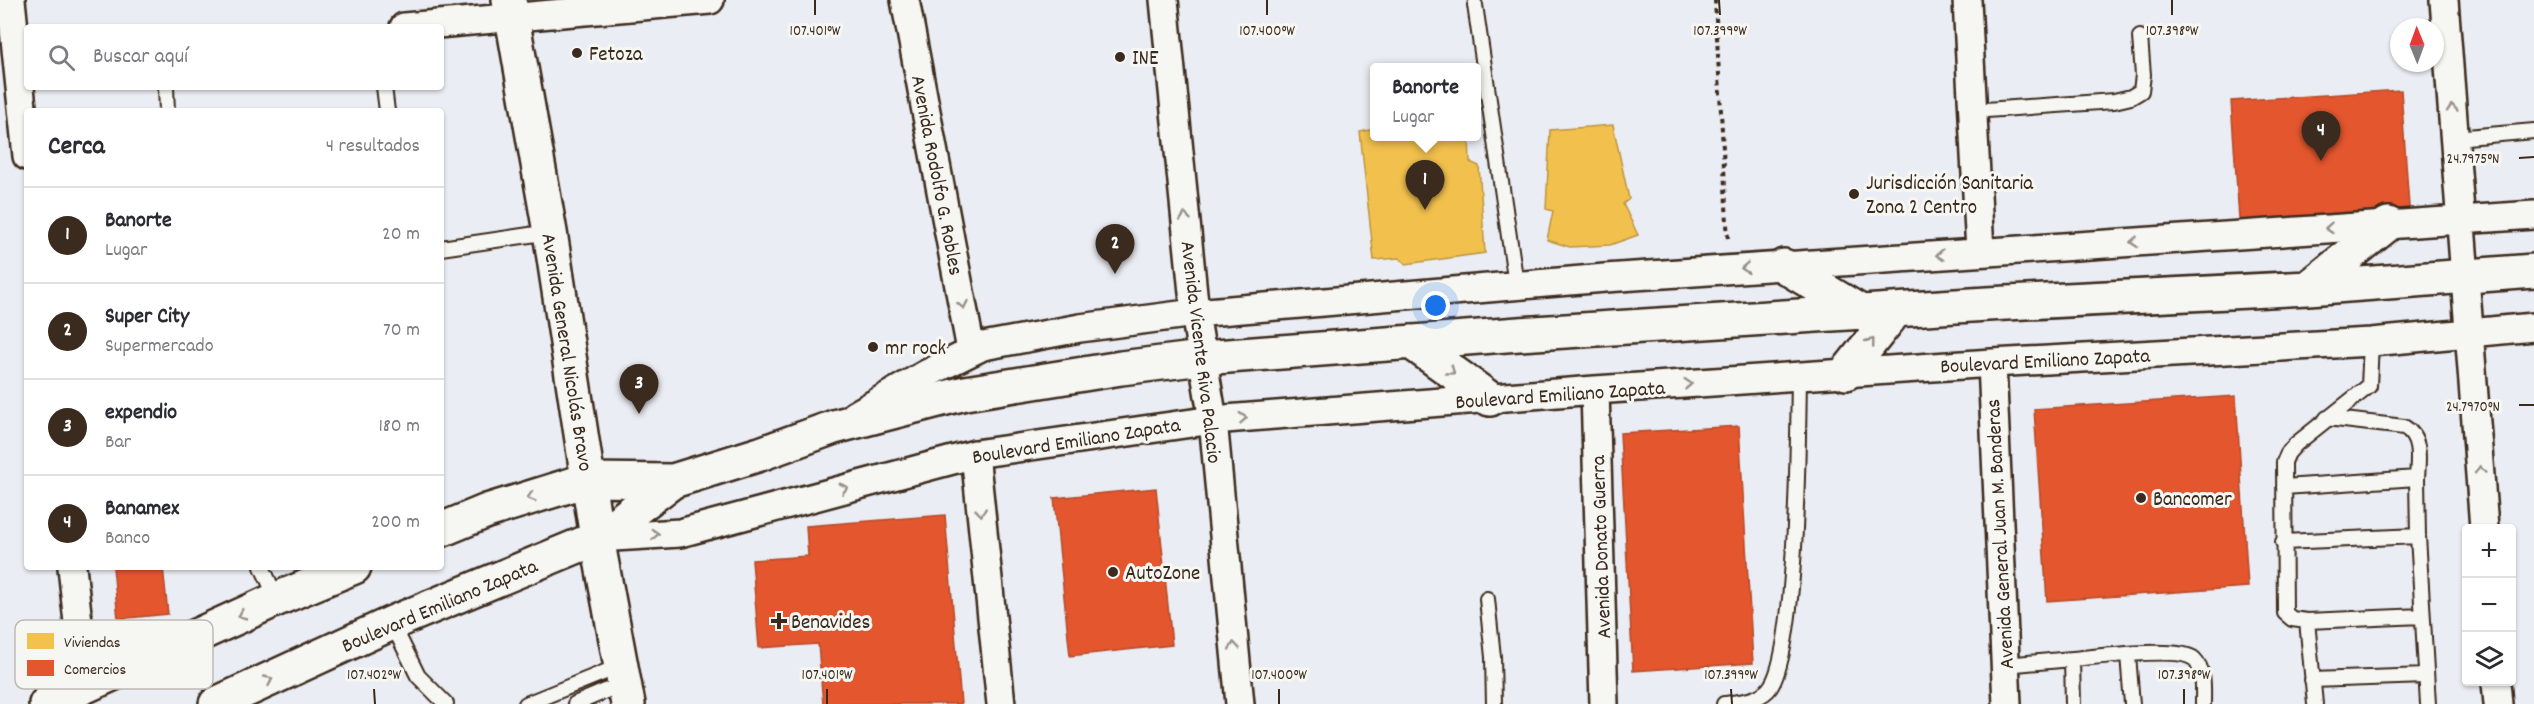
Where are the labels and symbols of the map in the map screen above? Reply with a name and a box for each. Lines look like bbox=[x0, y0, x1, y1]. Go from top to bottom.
north arrow bbox=[2390, 18, 2444, 72]
text: 107.401°W bbox=[790, 21, 841, 43]
text: 107.400°W bbox=[1239, 21, 1295, 43]
text: 107.399°W bbox=[1693, 21, 1747, 43]
text: 107.398°W bbox=[2146, 21, 2199, 43]
place label: Fetoza bbox=[589, 41, 644, 71]
place label: INE bbox=[1132, 45, 1159, 75]
marker: Fetoza bbox=[570, 46, 584, 60]
marker: INE bbox=[1113, 50, 1127, 64]
street label: Avenida Rodolfo G. Robles bbox=[901, 73, 969, 278]
one-way arrow bbox=[2446, 104, 2459, 113]
pin: 4 bbox=[2302, 112, 2340, 161]
text: 24.7975°N bbox=[2447, 149, 2499, 171]
pin: 1 bbox=[1406, 160, 1444, 210]
place label: Jurisdicción Sanitaria Zona 2 Centro bbox=[1866, 170, 2034, 224]
marker: Jurisdicción Sanitaria Zona 2 Centro bbox=[1847, 187, 1861, 201]
one-way arrow bbox=[1179, 212, 1192, 221]
one-way arrow bbox=[2324, 221, 2333, 234]
pin: 2 bbox=[1096, 224, 1134, 274]
street label: Avenida General Nicolás Bravo bbox=[531, 231, 599, 474]
one-way arrow bbox=[2130, 235, 2139, 248]
street label: Avenida Vicente Riva Palacio bbox=[1170, 239, 1228, 465]
one-way arrow bbox=[1935, 248, 1944, 261]
one-way arrow bbox=[1741, 262, 1750, 275]
your location bbox=[1421, 291, 1450, 320]
one-way arrow bbox=[956, 300, 969, 310]
place label: mr rock bbox=[885, 335, 946, 365]
one-way arrow bbox=[1864, 337, 1875, 348]
marker: mr rock bbox=[866, 340, 880, 354]
street label: Boulevard Emiliano Zapata bbox=[1939, 342, 2152, 383]
one-way arrow bbox=[1444, 363, 1455, 374]
pin: 3 bbox=[620, 364, 658, 414]
street label: Boulevard Emiliano Zapata bbox=[1454, 375, 1667, 419]
one-way arrow bbox=[1684, 378, 1693, 391]
text: 24.7970°N bbox=[2446, 397, 2500, 419]
street label: Avenida General Juan M. Banderas bbox=[1980, 398, 2024, 670]
street label: Boulevard Emiliano Zapata bbox=[970, 412, 1184, 474]
one-way arrow bbox=[1238, 412, 1247, 425]
street label: Avenida Donato Guerra bbox=[1585, 454, 1621, 639]
one-way arrow bbox=[2474, 466, 2487, 475]
one-way arrow bbox=[839, 483, 849, 496]
place label: Bancomer bbox=[2153, 486, 2232, 516]
one-way arrow bbox=[526, 490, 537, 503]
marker: Bancomer bbox=[2134, 491, 2148, 505]
one-way arrow bbox=[974, 508, 987, 517]
one-way arrow bbox=[651, 528, 660, 541]
street label: Boulevard Emiliano Zapata bbox=[338, 552, 544, 663]
place label: AutoZone bbox=[1125, 560, 1200, 590]
marker: AutoZone bbox=[1106, 565, 1120, 579]
one-way arrow bbox=[237, 608, 248, 620]
place label: Benavides bbox=[791, 609, 870, 639]
marker: Benavides bbox=[772, 614, 786, 628]
legend bbox=[15, 620, 213, 689]
text: Viviendas bbox=[64, 632, 121, 655]
one-way arrow bbox=[1228, 641, 1241, 650]
text: Comercios bbox=[64, 659, 126, 682]
text: 107.402°W bbox=[347, 665, 401, 687]
text: 107.401°W bbox=[802, 665, 853, 687]
text: 107.400°W bbox=[1251, 665, 1307, 687]
text: 107.399°W bbox=[1704, 665, 1758, 687]
text: 107.398°W bbox=[2158, 665, 2211, 687]
one-way arrow bbox=[262, 675, 273, 687]

